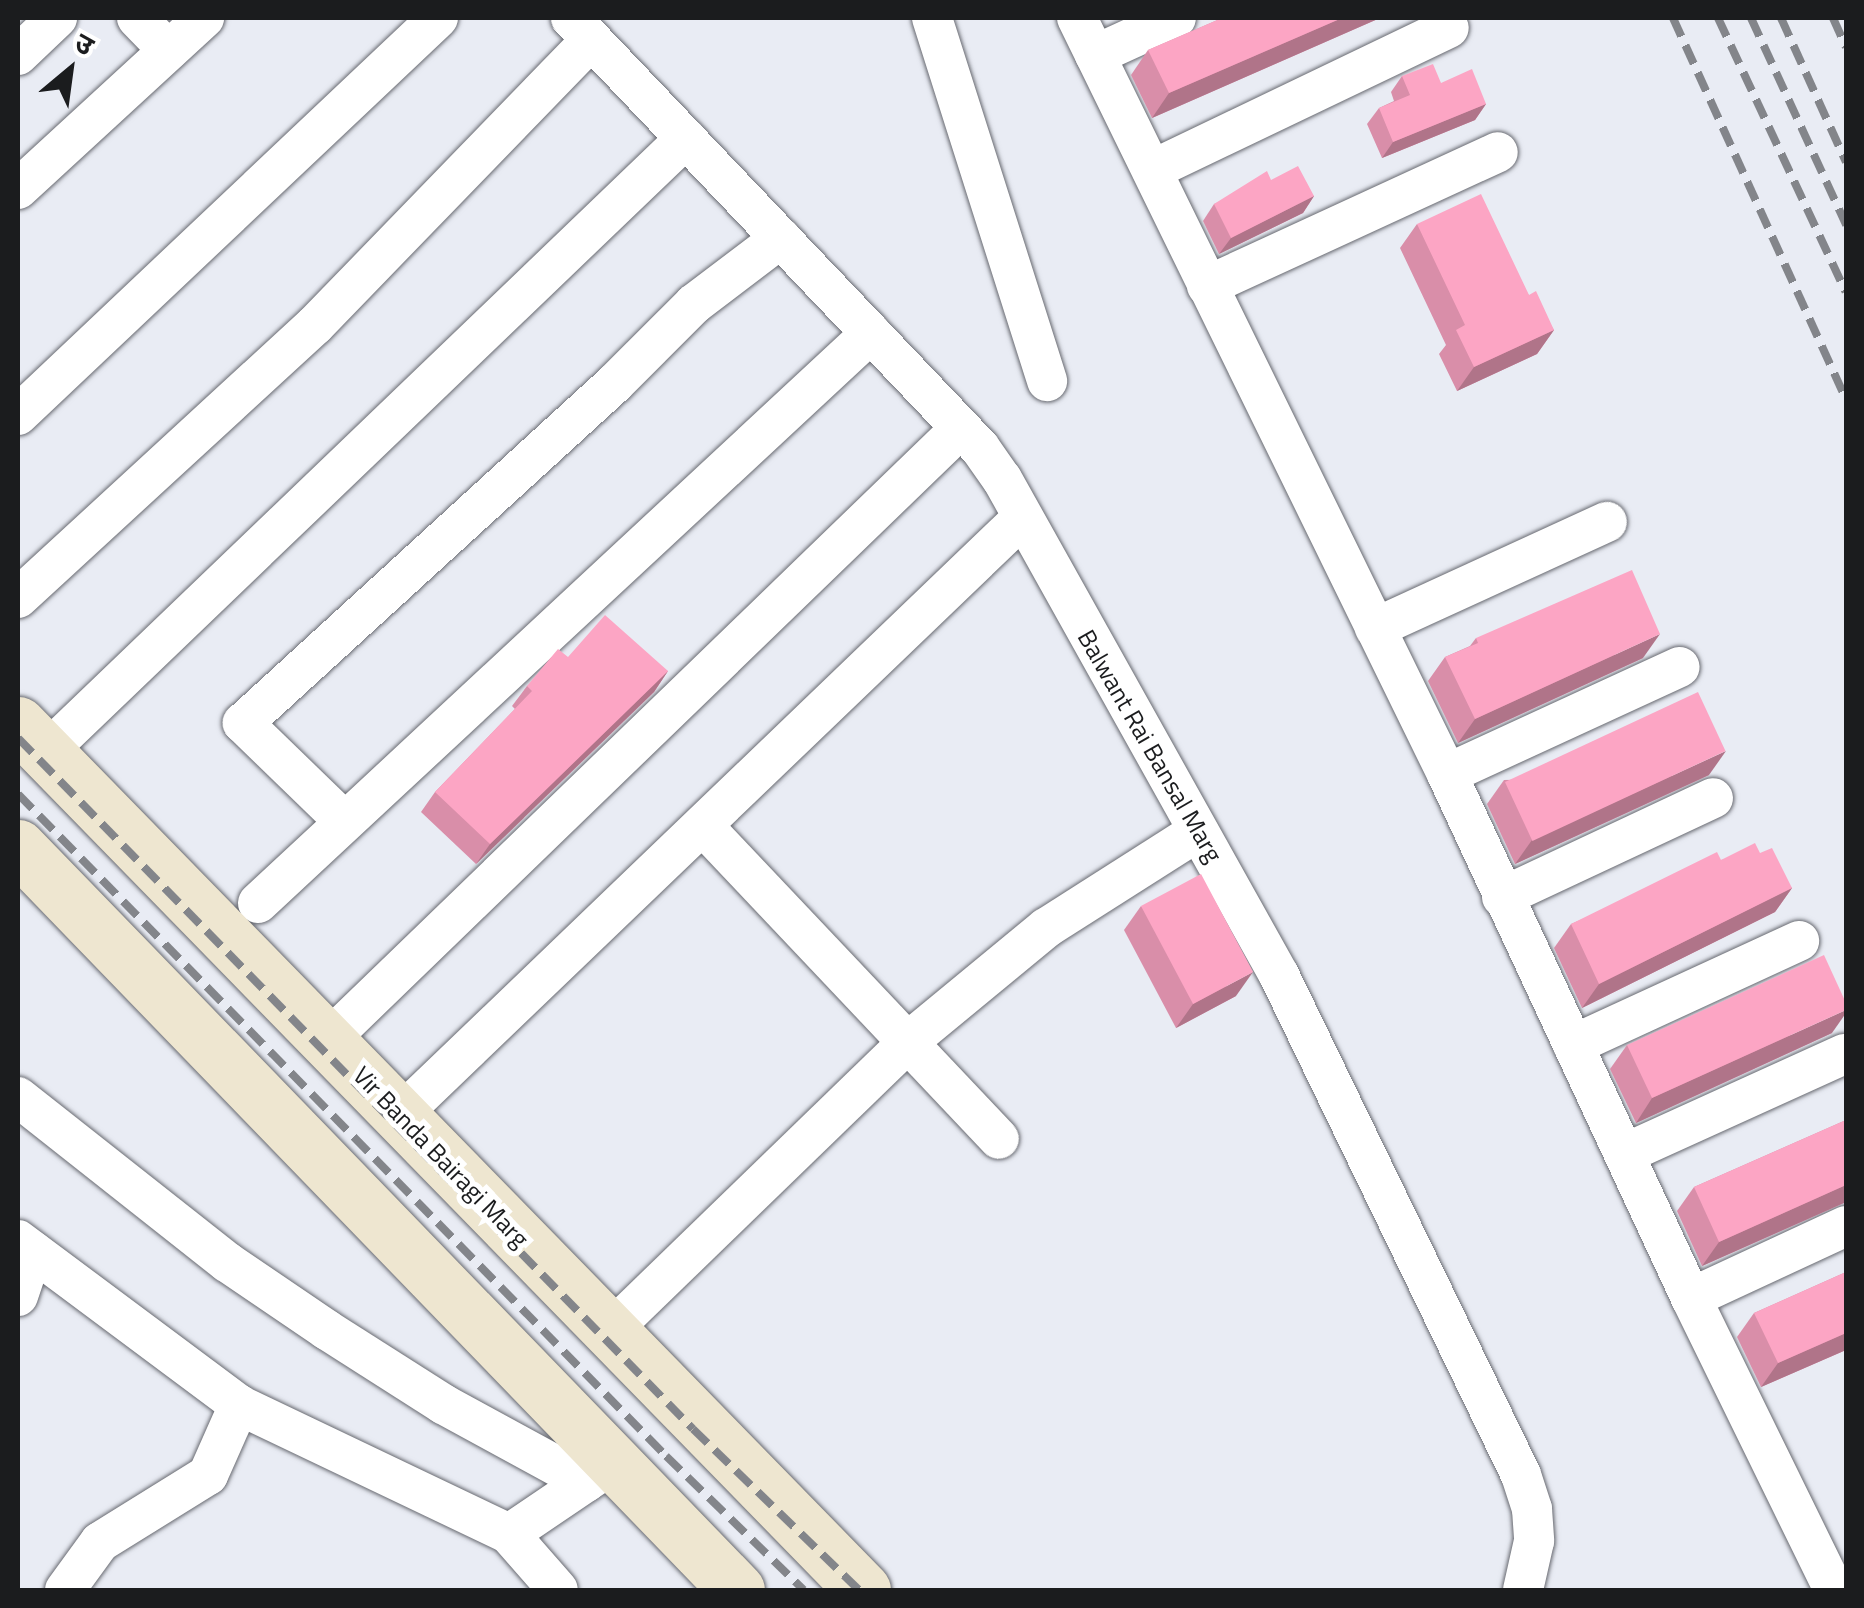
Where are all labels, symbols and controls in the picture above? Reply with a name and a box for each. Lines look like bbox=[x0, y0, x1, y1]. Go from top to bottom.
north arrow bbox=[20, 20, 120, 120]
text: उ bbox=[67, 21, 102, 66]
street label: Balwant Rai Bansal Marg bbox=[1071, 624, 1229, 868]
street label: Vir Banda Bairagi Marg bbox=[347, 1060, 535, 1254]

